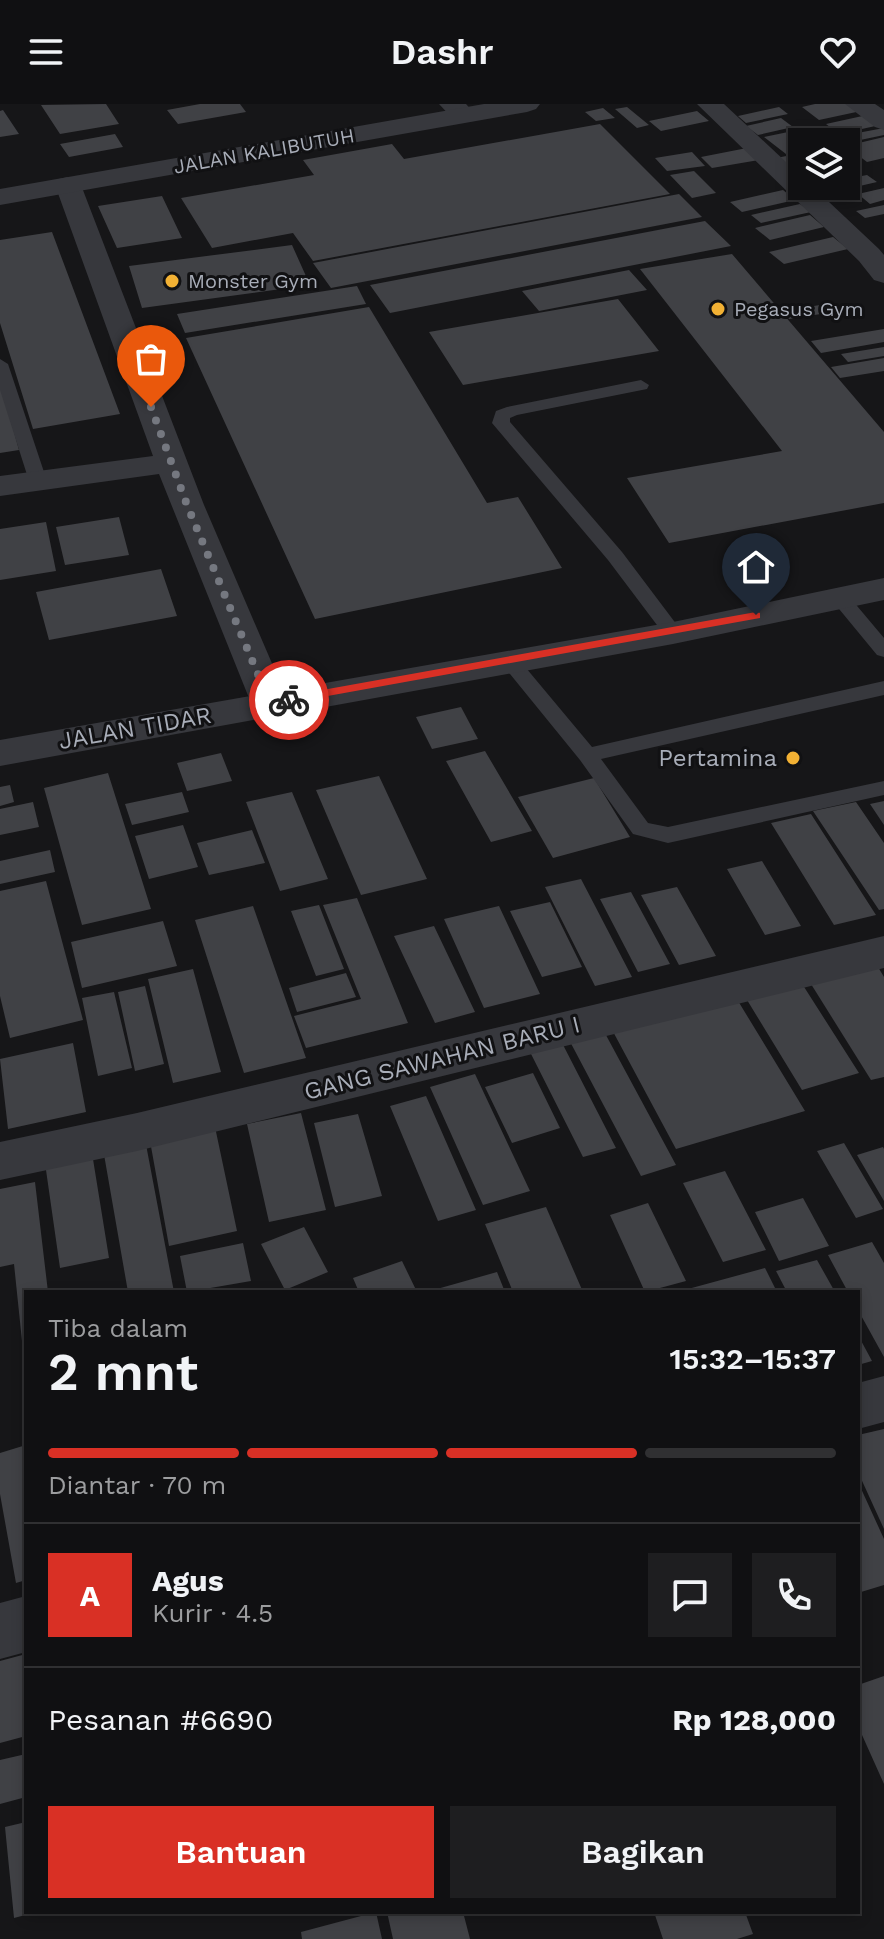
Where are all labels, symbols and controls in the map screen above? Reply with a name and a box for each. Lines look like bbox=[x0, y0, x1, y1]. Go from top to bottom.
icon: menu bbox=[24, 30, 68, 74]
icon: heart bbox=[816, 30, 860, 74]
text: Dashr bbox=[390, 31, 494, 73]
street label: JALAN KALIBUTUH bbox=[172, 123, 356, 179]
map controls bbox=[788, 128, 860, 200]
button: layers bbox=[788, 128, 860, 200]
place label: Monster Gym bbox=[188, 269, 318, 293]
marker: Monster Gym bbox=[163, 272, 181, 290]
place label: Pegasus Gym bbox=[734, 297, 863, 321]
marker: Pegasus Gym bbox=[709, 300, 727, 318]
pin bbox=[117, 325, 185, 407]
icon: bag bbox=[129, 337, 173, 381]
pin bbox=[722, 533, 790, 615]
icon: home bbox=[734, 545, 778, 589]
courier bbox=[249, 660, 329, 740]
icon: bike bbox=[267, 678, 311, 722]
street label: JALAN TIDAR bbox=[57, 701, 213, 755]
place label: Pertamina bbox=[658, 744, 777, 772]
marker: Pertamina bbox=[784, 749, 802, 767]
street label: GANG SAWAHAN BARU I bbox=[301, 1010, 583, 1106]
text: Tiba dalam bbox=[48, 1313, 188, 1343]
text: 15:32–15:37 bbox=[669, 1341, 836, 1376]
text: 2 mnt bbox=[48, 1342, 198, 1403]
text: Diantar · 70 m bbox=[48, 1470, 226, 1500]
button: chat bbox=[648, 1553, 732, 1637]
button: phone bbox=[752, 1553, 836, 1637]
text: Agus bbox=[152, 1563, 224, 1598]
text: A bbox=[80, 1578, 100, 1613]
text: Kurir · 4.5 bbox=[152, 1598, 273, 1628]
text: Pesanan #6690 bbox=[48, 1702, 273, 1737]
text: Rp 128,000 bbox=[672, 1702, 836, 1737]
button: Bantuan bbox=[48, 1806, 434, 1898]
button: Bagikan bbox=[450, 1806, 836, 1898]

